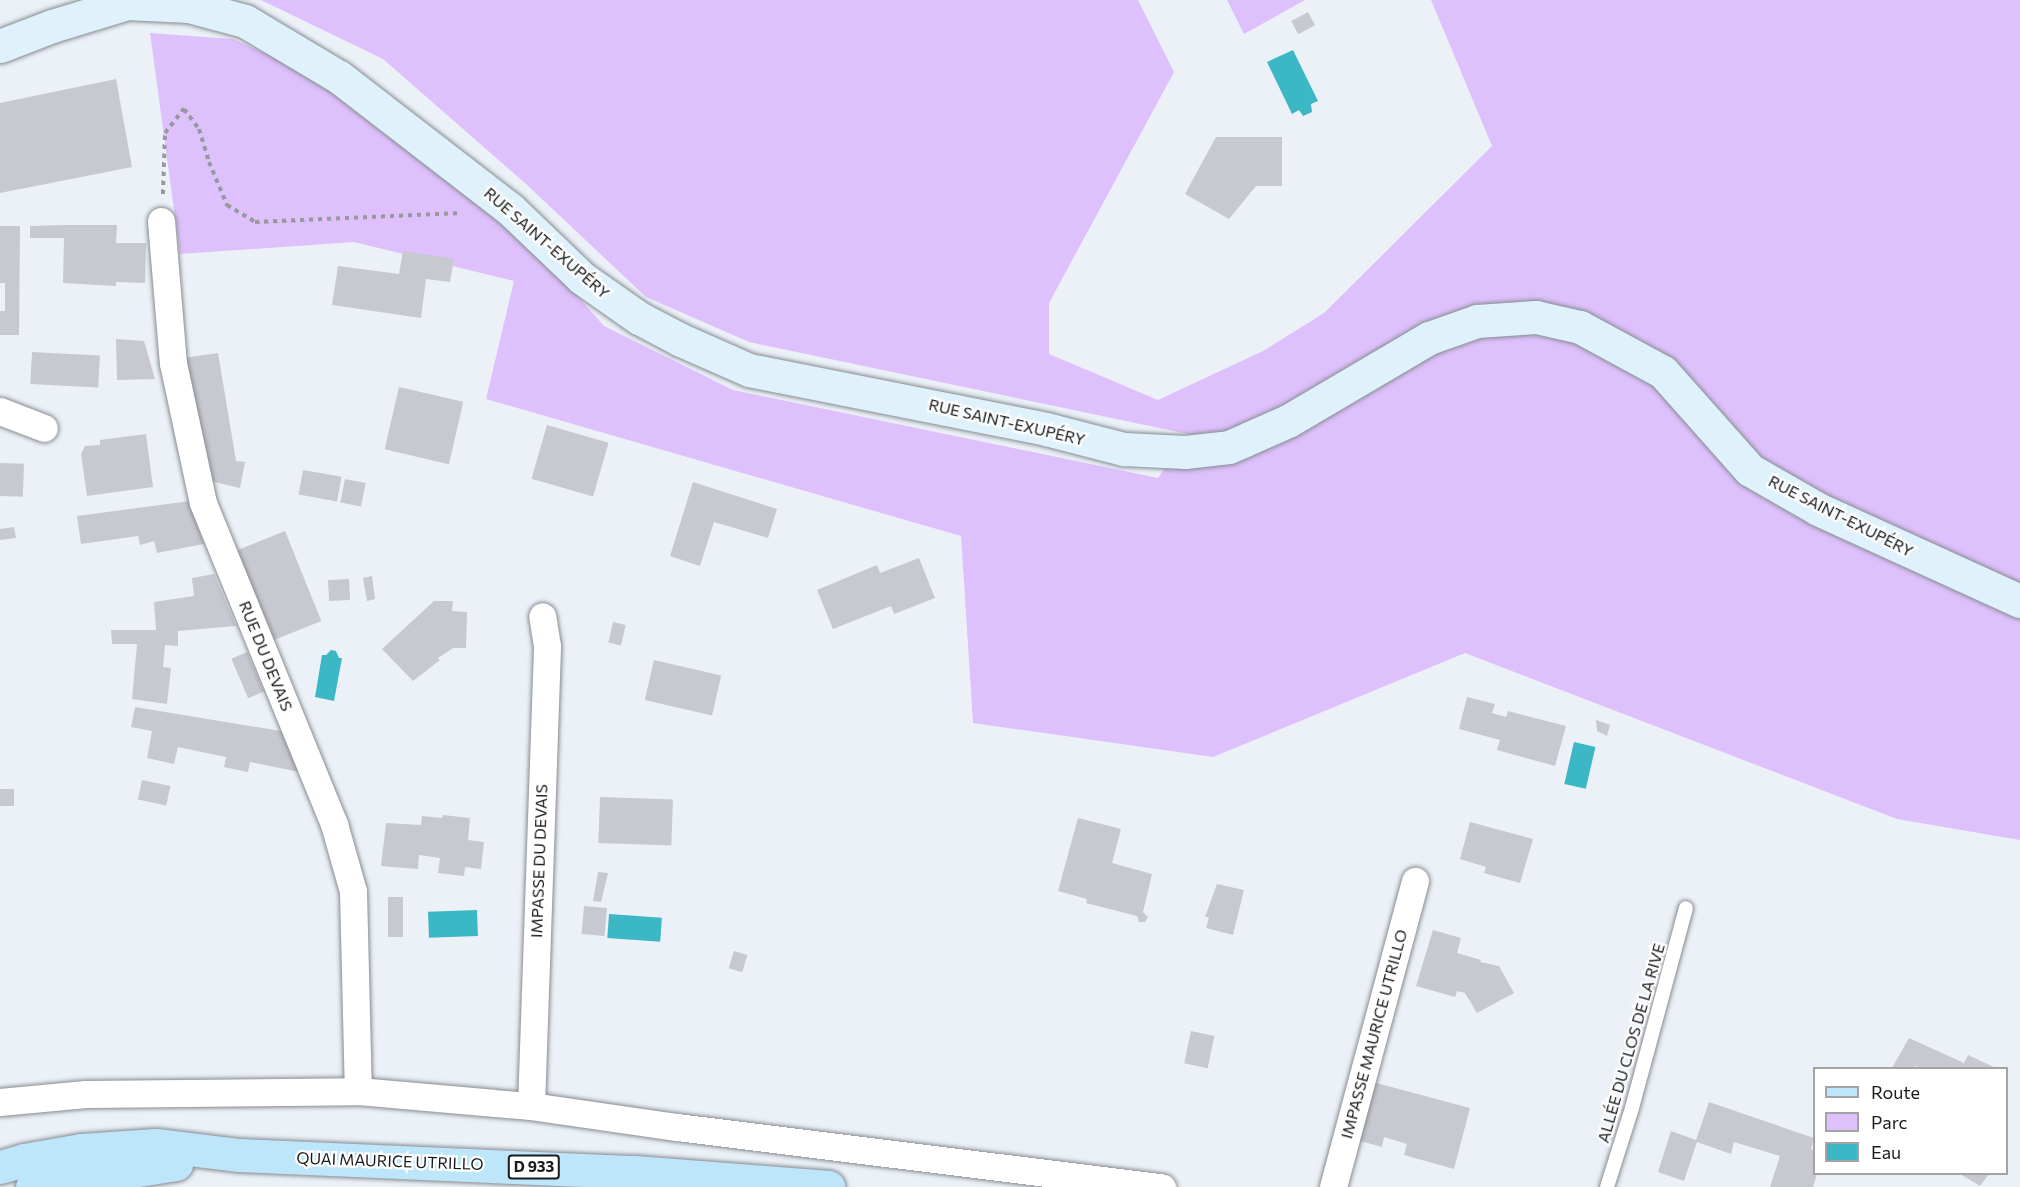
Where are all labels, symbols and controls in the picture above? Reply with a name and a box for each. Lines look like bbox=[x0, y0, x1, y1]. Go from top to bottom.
street label: RUE SAINT-EXUPÉRY bbox=[480, 183, 614, 303]
street label: RUE SAINT-EXUPÉRY bbox=[927, 395, 1087, 449]
street label: RUE SAINT-EXUPÉRY bbox=[1765, 471, 1917, 561]
street label: RUE DU DEVAIS bbox=[235, 598, 297, 714]
street label: IMPASSE DU DEVAIS bbox=[527, 784, 551, 938]
street label: IMPASSE MAURICE UTRILLO bbox=[1337, 927, 1411, 1141]
street label: ALLÉE DU CLOS DE LA RIVE bbox=[1593, 941, 1669, 1145]
legend bbox=[1813, 1067, 2008, 1175]
text: Route bbox=[1871, 1081, 1920, 1103]
text: Parc bbox=[1871, 1111, 1908, 1133]
text: Eau bbox=[1871, 1141, 1901, 1163]
street label: QUAI MAURICE UTRILLO bbox=[296, 1148, 484, 1174]
road number: D 933 bbox=[507, 1155, 561, 1179]

